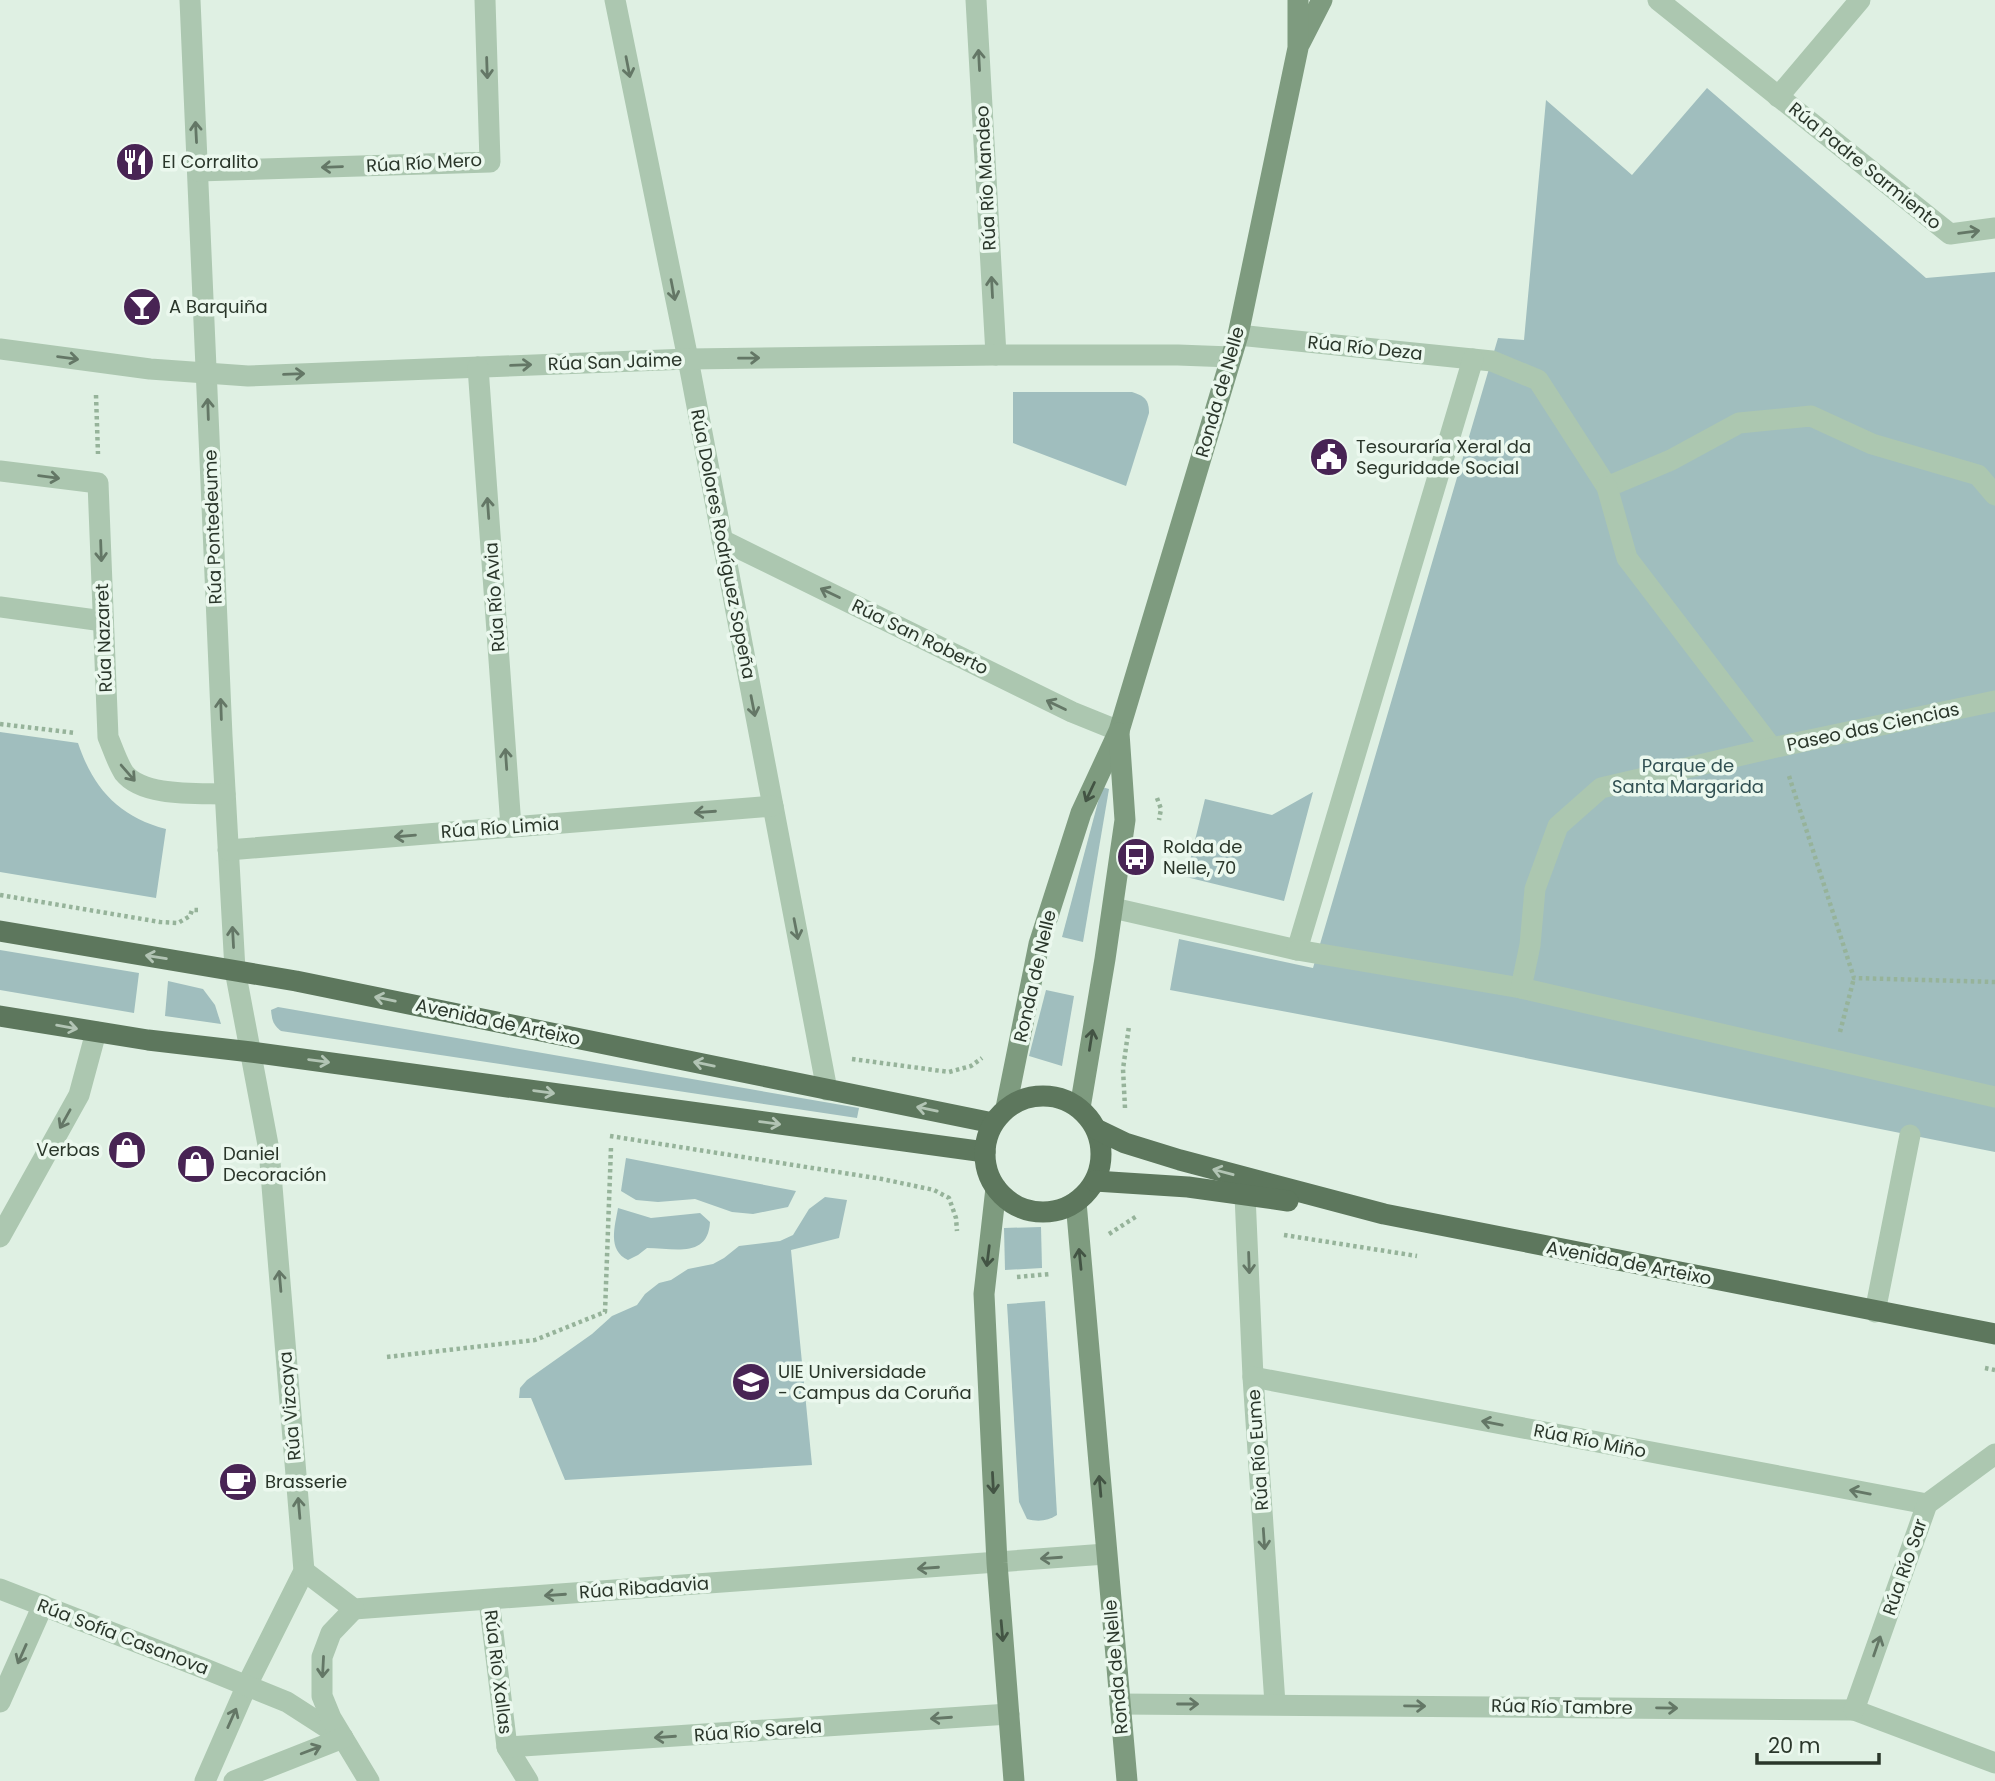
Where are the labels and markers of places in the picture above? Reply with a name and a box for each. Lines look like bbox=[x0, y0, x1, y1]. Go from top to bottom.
restaurant icon: El Corralito bbox=[114, 141, 156, 183]
place label: El Corralito bbox=[162, 149, 258, 174]
bar icon: A Barquiña bbox=[121, 286, 163, 328]
place label: A Barquiña bbox=[169, 294, 268, 319]
place label: Tesouraría Xeral da Seguridade Social bbox=[1356, 434, 1531, 480]
public building icon: Tesouraría Xeral da Seguridade Social bbox=[1308, 436, 1350, 478]
place label: Rolda de Nelle, 70 bbox=[1163, 834, 1242, 880]
bus stop icon: Rolda de Nelle, 70 bbox=[1115, 836, 1157, 878]
shop icon: Verbas bbox=[106, 1129, 148, 1171]
place label: Verbas bbox=[36, 1137, 100, 1162]
place label: Daniel Decoración bbox=[223, 1141, 327, 1187]
shop icon: Daniel Decoración bbox=[175, 1143, 217, 1185]
place label: UIE Universidade - Campus da Coruña bbox=[778, 1359, 972, 1405]
school or university icon: UIE Universidade - Campus da Coruña bbox=[730, 1361, 772, 1403]
cafe icon: Brasserie bbox=[217, 1461, 259, 1503]
place label: Brasserie bbox=[265, 1469, 347, 1494]

